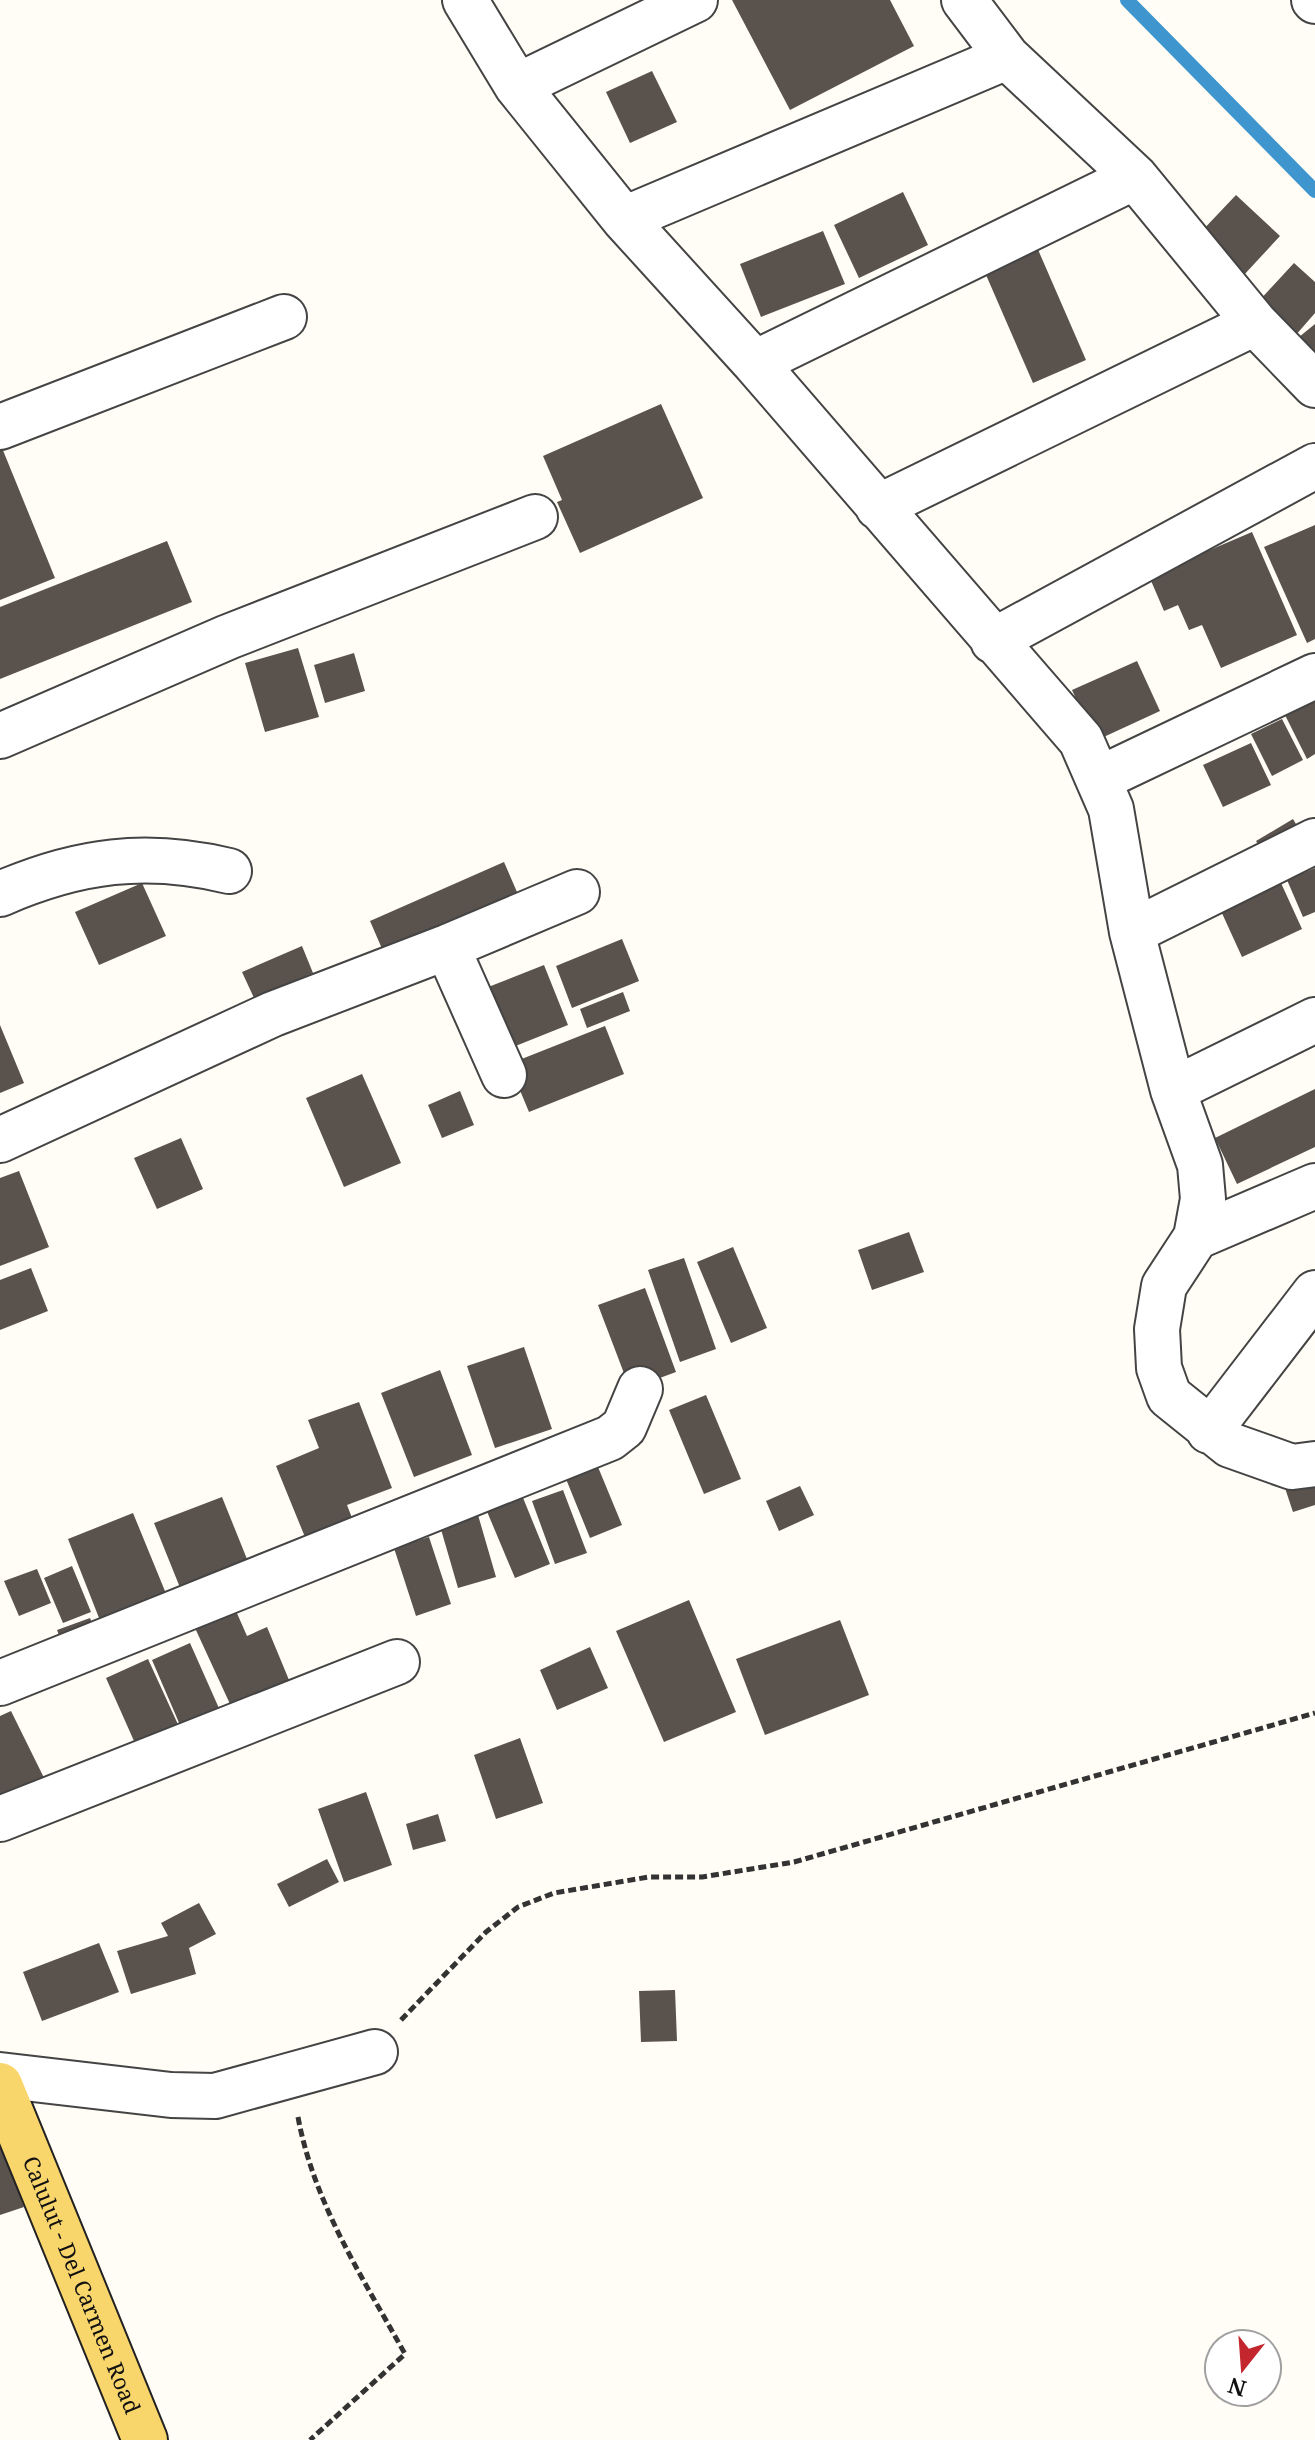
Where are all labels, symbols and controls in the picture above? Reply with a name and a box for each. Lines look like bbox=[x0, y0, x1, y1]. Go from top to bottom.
street label: Calulut - Del Carmen Road bbox=[17, 2151, 149, 2418]
north arrow bbox=[1203, 2328, 1283, 2408]
text: N bbox=[1224, 2371, 1250, 2405]

